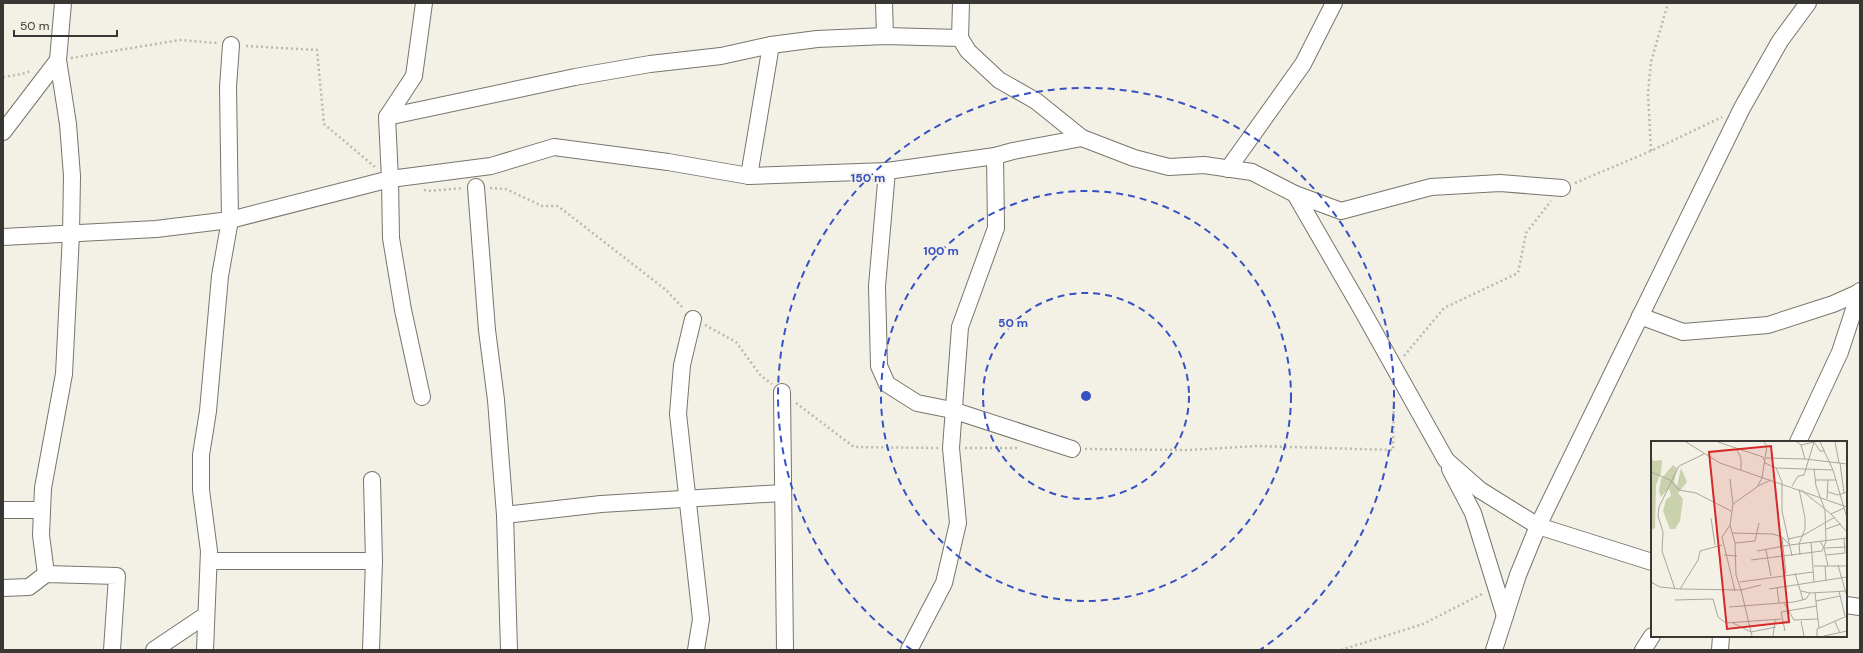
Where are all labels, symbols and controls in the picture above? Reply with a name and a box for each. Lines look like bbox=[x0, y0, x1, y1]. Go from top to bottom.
scale bar bbox=[14, 12, 117, 38]
text: 50 m bbox=[20, 18, 49, 34]
text: 150 m bbox=[851, 170, 885, 186]
text: 100 m bbox=[923, 243, 959, 259]
text: 50 m bbox=[998, 315, 1028, 331]
centre of rings bbox=[1079, 389, 1093, 403]
inset map bbox=[1651, 441, 1847, 637]

